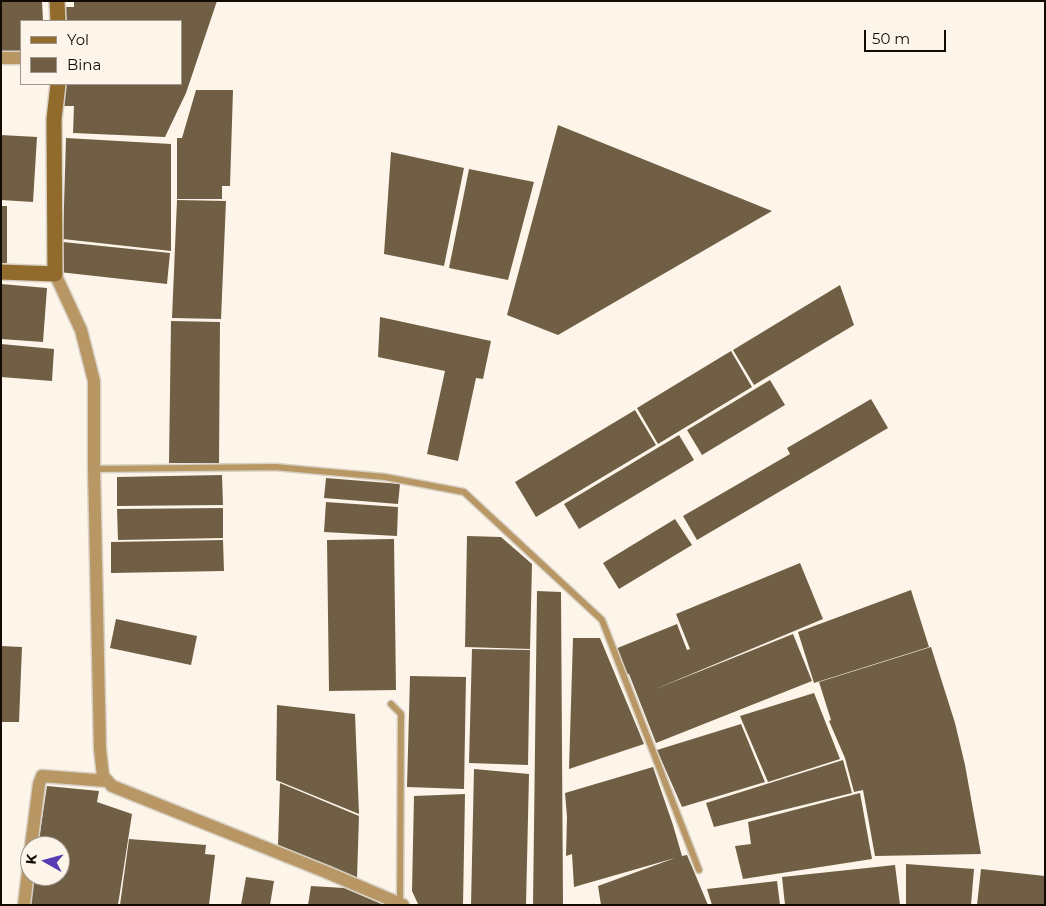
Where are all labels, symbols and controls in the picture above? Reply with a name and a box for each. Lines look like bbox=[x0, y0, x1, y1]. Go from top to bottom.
legend bbox=[20, 20, 182, 85]
scale bar bbox=[866, 20, 948, 52]
text: 50 m bbox=[872, 29, 910, 48]
text: Yol bbox=[67, 30, 89, 49]
text: Bina bbox=[67, 55, 101, 74]
north arrow bbox=[20, 836, 70, 886]
text: K bbox=[22, 853, 41, 866]

